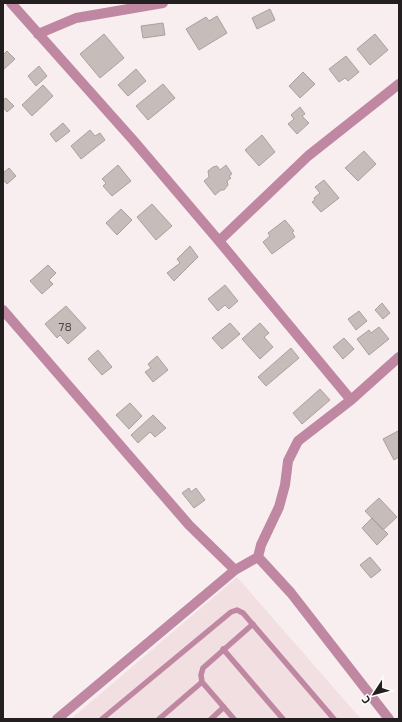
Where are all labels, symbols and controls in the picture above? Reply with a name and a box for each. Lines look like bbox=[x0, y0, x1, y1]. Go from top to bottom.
house number: 78 bbox=[58, 319, 72, 333]
north arrow bbox=[354, 674, 394, 714]
text: С bbox=[358, 693, 373, 707]

